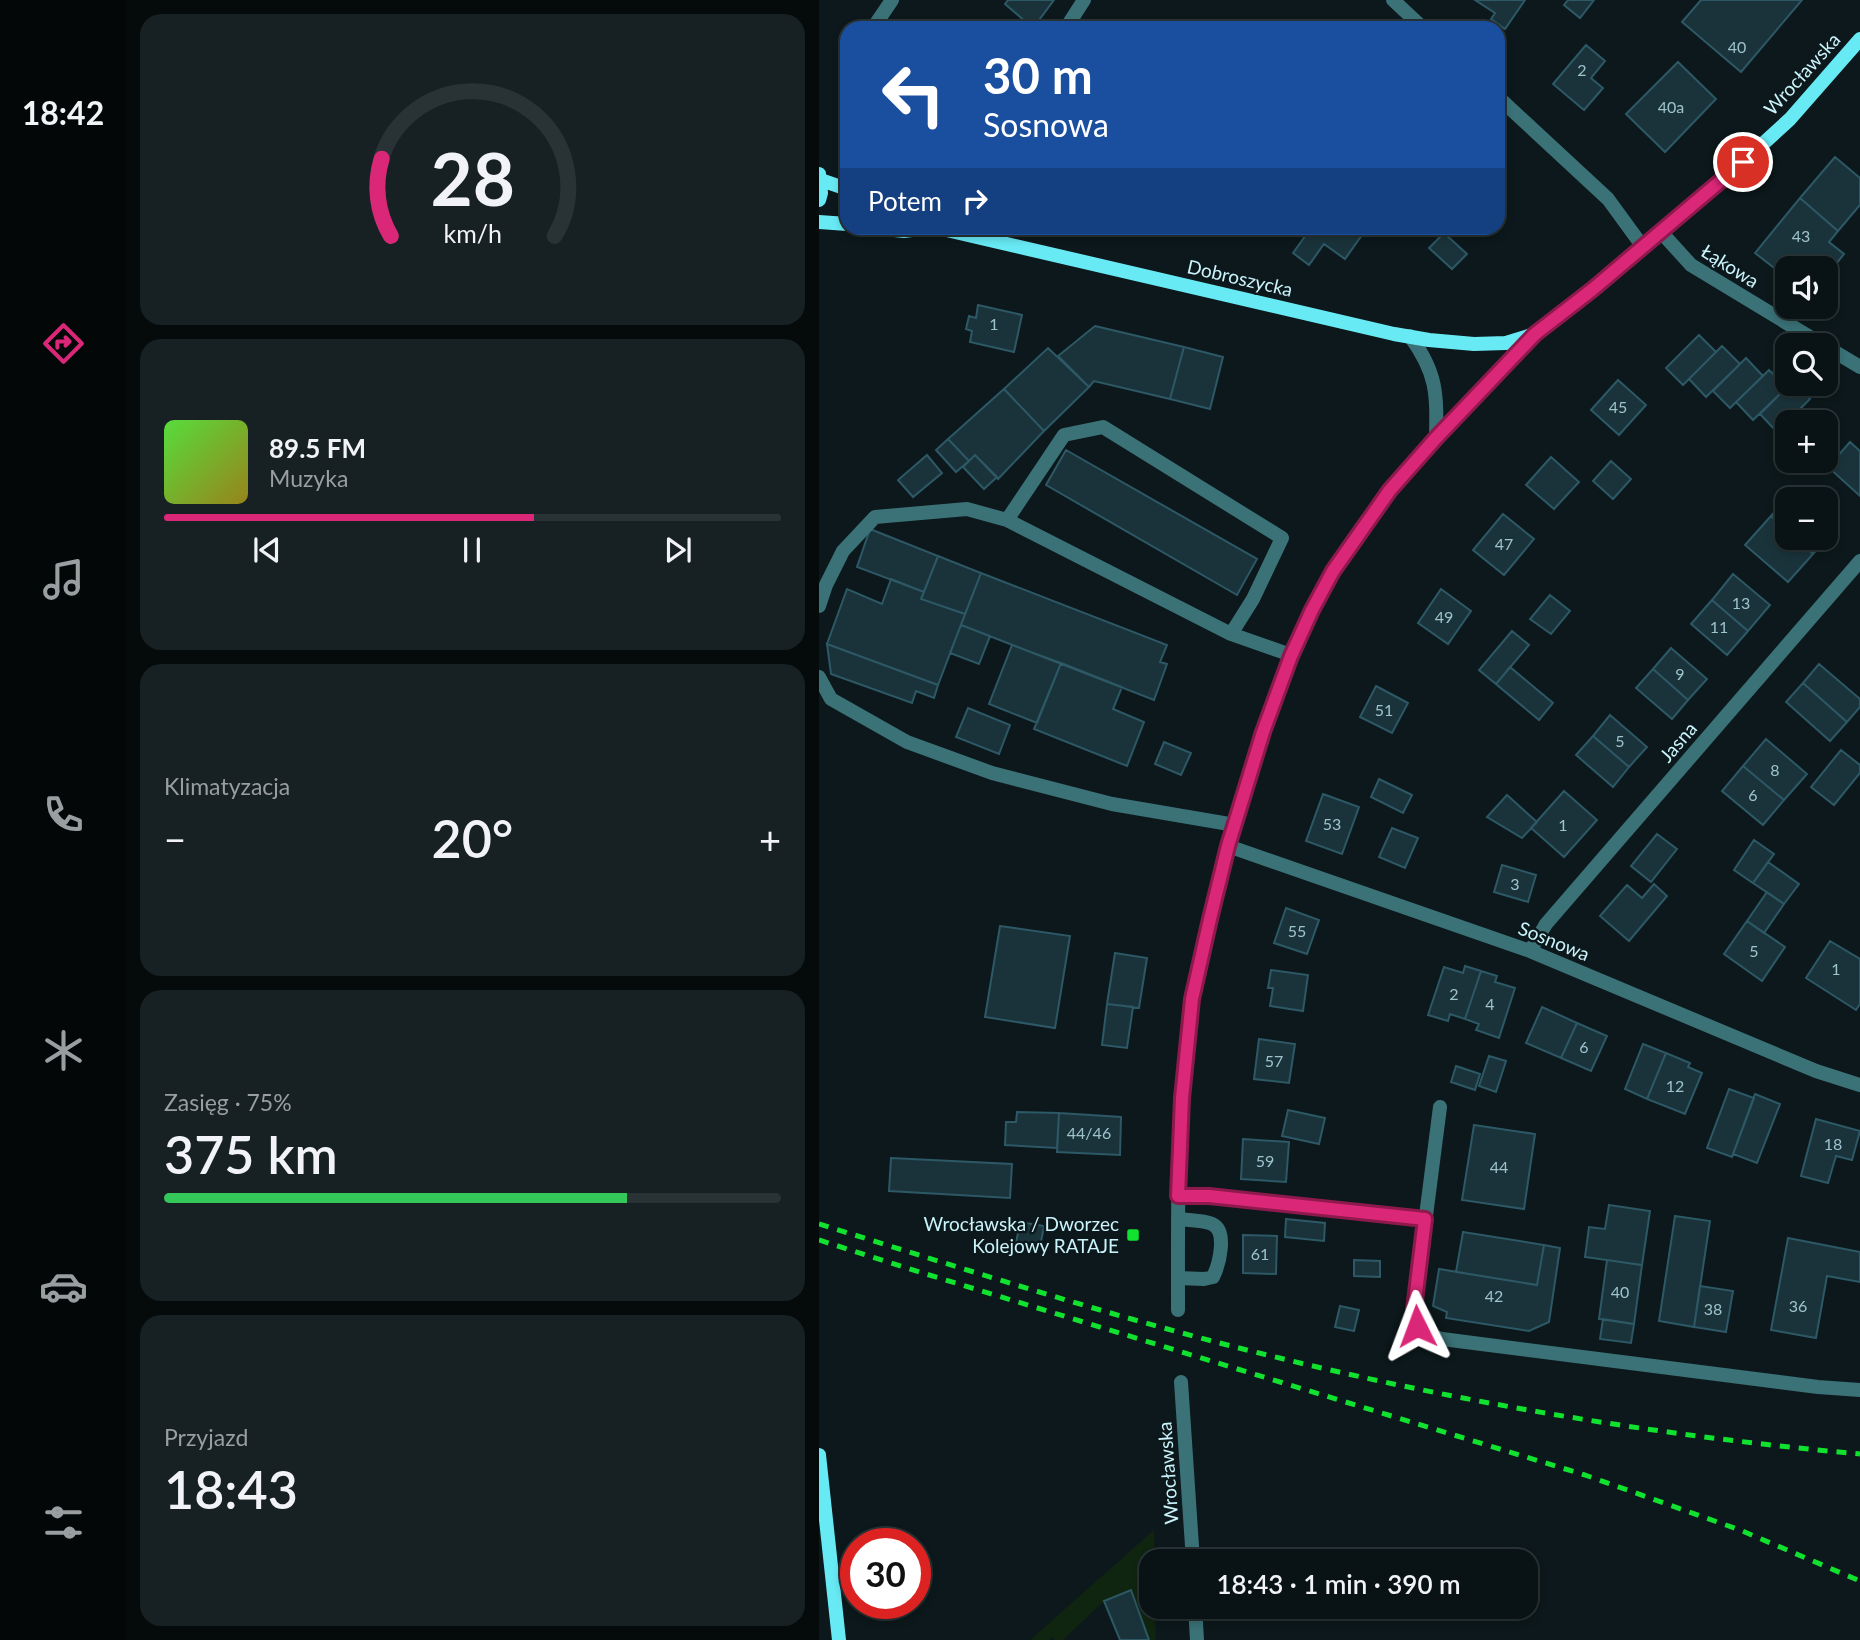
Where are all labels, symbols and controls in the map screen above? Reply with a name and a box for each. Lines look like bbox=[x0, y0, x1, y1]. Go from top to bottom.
street label: Wrocławska bbox=[1759, 28, 1845, 120]
house number: 40 bbox=[1728, 37, 1746, 56]
text: 30 m bbox=[983, 46, 1093, 104]
icon: left bbox=[868, 49, 959, 140]
house number: 2 bbox=[1577, 60, 1587, 79]
text: 18:42 bbox=[22, 93, 104, 132]
house number: 40a bbox=[1658, 97, 1684, 116]
text: Sosnowa bbox=[983, 105, 1109, 144]
pin bbox=[1713, 132, 1773, 192]
text: 28 bbox=[430, 134, 515, 222]
icon: arrive bbox=[1724, 143, 1762, 181]
icon: right bbox=[956, 182, 994, 220]
text: Potem bbox=[868, 185, 942, 217]
text: km/h bbox=[443, 217, 502, 247]
house number: 43 bbox=[1792, 226, 1810, 245]
street label: Łąkowa bbox=[1697, 239, 1763, 292]
street label: Dobroszycka bbox=[1185, 254, 1295, 301]
map controls bbox=[1775, 256, 1838, 550]
button: sound bbox=[1775, 256, 1838, 319]
house number: 1 bbox=[989, 314, 999, 333]
icon: directions bbox=[39, 319, 88, 368]
button: search bbox=[1775, 333, 1838, 396]
house number: 45 bbox=[1609, 397, 1627, 416]
button: + bbox=[1775, 410, 1838, 473]
text: 89.5 FM bbox=[269, 432, 366, 464]
text: Muzyka bbox=[269, 464, 348, 492]
button: − bbox=[1775, 487, 1838, 550]
icon: previous bbox=[248, 531, 286, 569]
icon: pause bbox=[453, 531, 491, 569]
icon: next bbox=[659, 531, 697, 569]
house number: 47 bbox=[1495, 534, 1513, 553]
icon: music bbox=[39, 555, 88, 604]
house number: 13 bbox=[1732, 593, 1750, 612]
house number: 49 bbox=[1435, 607, 1453, 626]
house number: 11 bbox=[1710, 617, 1728, 636]
house number: 9 bbox=[1675, 664, 1685, 683]
house number: 51 bbox=[1375, 700, 1393, 719]
street label: Jasna bbox=[1654, 717, 1701, 766]
house number: 5 bbox=[1615, 731, 1625, 750]
house number: 8 bbox=[1770, 760, 1780, 779]
text: Klimatyzacja bbox=[164, 772, 290, 800]
house number: 6 bbox=[1748, 785, 1758, 804]
icon: phone bbox=[39, 790, 88, 839]
text: 20° bbox=[432, 807, 513, 869]
house number: 53 bbox=[1323, 814, 1341, 833]
house number: 1 bbox=[1558, 815, 1568, 834]
text: − bbox=[164, 816, 186, 862]
text: + bbox=[759, 816, 781, 862]
house number: 3 bbox=[1510, 874, 1520, 893]
street label: Sosnowa bbox=[1515, 916, 1593, 965]
house number: 55 bbox=[1288, 921, 1306, 940]
house number: 5 bbox=[1749, 941, 1759, 960]
house number: 1 bbox=[1831, 959, 1841, 978]
house number: 2 bbox=[1449, 984, 1459, 1003]
house number: 4 bbox=[1485, 994, 1495, 1013]
icon: climate bbox=[39, 1026, 88, 1075]
house number: 6 bbox=[1579, 1037, 1589, 1056]
house number: 57 bbox=[1265, 1051, 1283, 1070]
house number: 12 bbox=[1666, 1076, 1684, 1095]
text: Zasięg · 75% bbox=[164, 1088, 292, 1116]
text: 375 km bbox=[164, 1123, 338, 1185]
house number: 44/46 bbox=[1067, 1123, 1111, 1142]
house number: 18 bbox=[1824, 1134, 1842, 1153]
house number: 59 bbox=[1256, 1151, 1274, 1170]
house number: 44 bbox=[1490, 1157, 1508, 1176]
place label: Wrocławska / Dworzec Kolejowy RATAJE bbox=[924, 1212, 1119, 1257]
marker: Wrocławska / Dworzec Kolejowy RATAJE bbox=[1125, 1227, 1141, 1243]
house number: 61 bbox=[1251, 1244, 1269, 1263]
icon: car bbox=[39, 1262, 88, 1311]
house number: 40 bbox=[1611, 1282, 1629, 1301]
house number: 42 bbox=[1485, 1286, 1503, 1305]
position arrow bbox=[1380, 1289, 1454, 1363]
house number: 36 bbox=[1789, 1296, 1807, 1315]
house number: 38 bbox=[1704, 1299, 1722, 1318]
street label: Wrocławska bbox=[1152, 1421, 1183, 1525]
text: Przyjazd bbox=[164, 1423, 248, 1451]
text: 18:43 bbox=[164, 1458, 298, 1520]
icon: filters bbox=[39, 1498, 88, 1547]
speed limit sign: 30 bbox=[840, 1528, 931, 1619]
text: 18:43 · 1 min · 390 m bbox=[1216, 1568, 1461, 1600]

